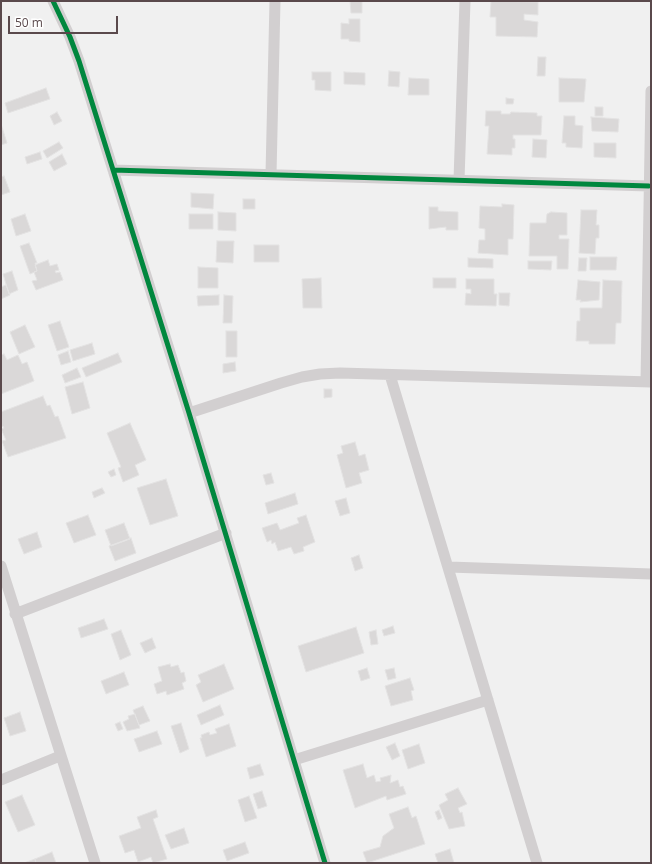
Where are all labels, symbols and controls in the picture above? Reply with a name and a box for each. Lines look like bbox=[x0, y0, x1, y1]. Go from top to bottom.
scale bar bbox=[10, 8, 120, 34]
text: 50 m bbox=[15, 14, 43, 31]

